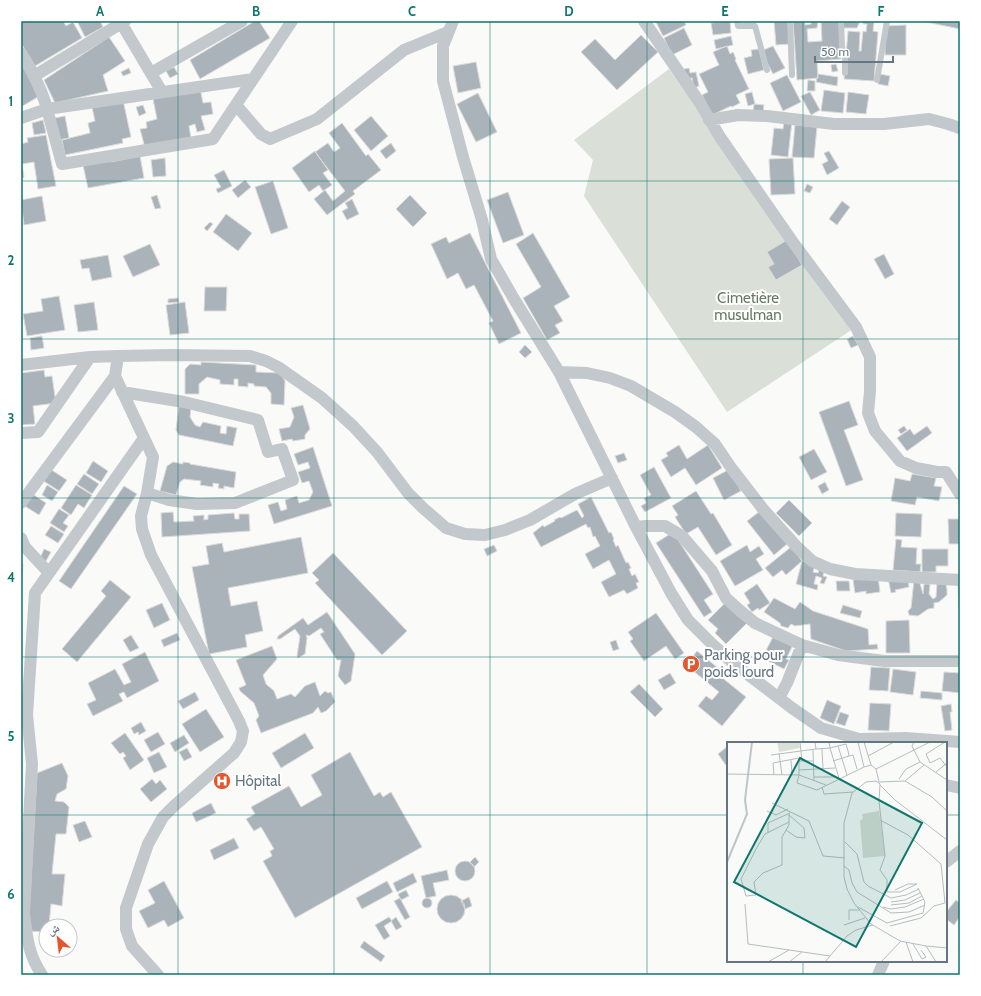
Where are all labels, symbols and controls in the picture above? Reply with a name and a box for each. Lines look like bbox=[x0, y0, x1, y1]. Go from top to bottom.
text: A bbox=[96, 3, 105, 19]
text: B bbox=[252, 3, 260, 19]
text: C bbox=[408, 3, 416, 19]
text: D bbox=[564, 3, 574, 19]
text: E bbox=[721, 3, 729, 19]
text: F bbox=[878, 3, 885, 19]
scale bar bbox=[815, 38, 893, 64]
text: 50 m bbox=[821, 44, 849, 59]
text: 1 bbox=[9, 93, 13, 109]
text: 2 bbox=[8, 252, 15, 268]
park label: Cimetière musulman bbox=[714, 289, 782, 324]
text: 3 bbox=[7, 410, 15, 426]
text: 4 bbox=[7, 569, 15, 585]
place label: Parking pour poids lourd bbox=[704, 646, 783, 681]
parking icon: Parking pour poids lourd bbox=[681, 654, 701, 674]
text: 5 bbox=[8, 728, 15, 744]
inset map bbox=[727, 742, 947, 962]
hospital icon: Hôpital bbox=[212, 771, 232, 791]
place label: Hôpital bbox=[235, 772, 281, 790]
text: 6 bbox=[7, 886, 15, 902]
north arrow bbox=[38, 918, 78, 958]
text: ش bbox=[45, 920, 63, 939]

